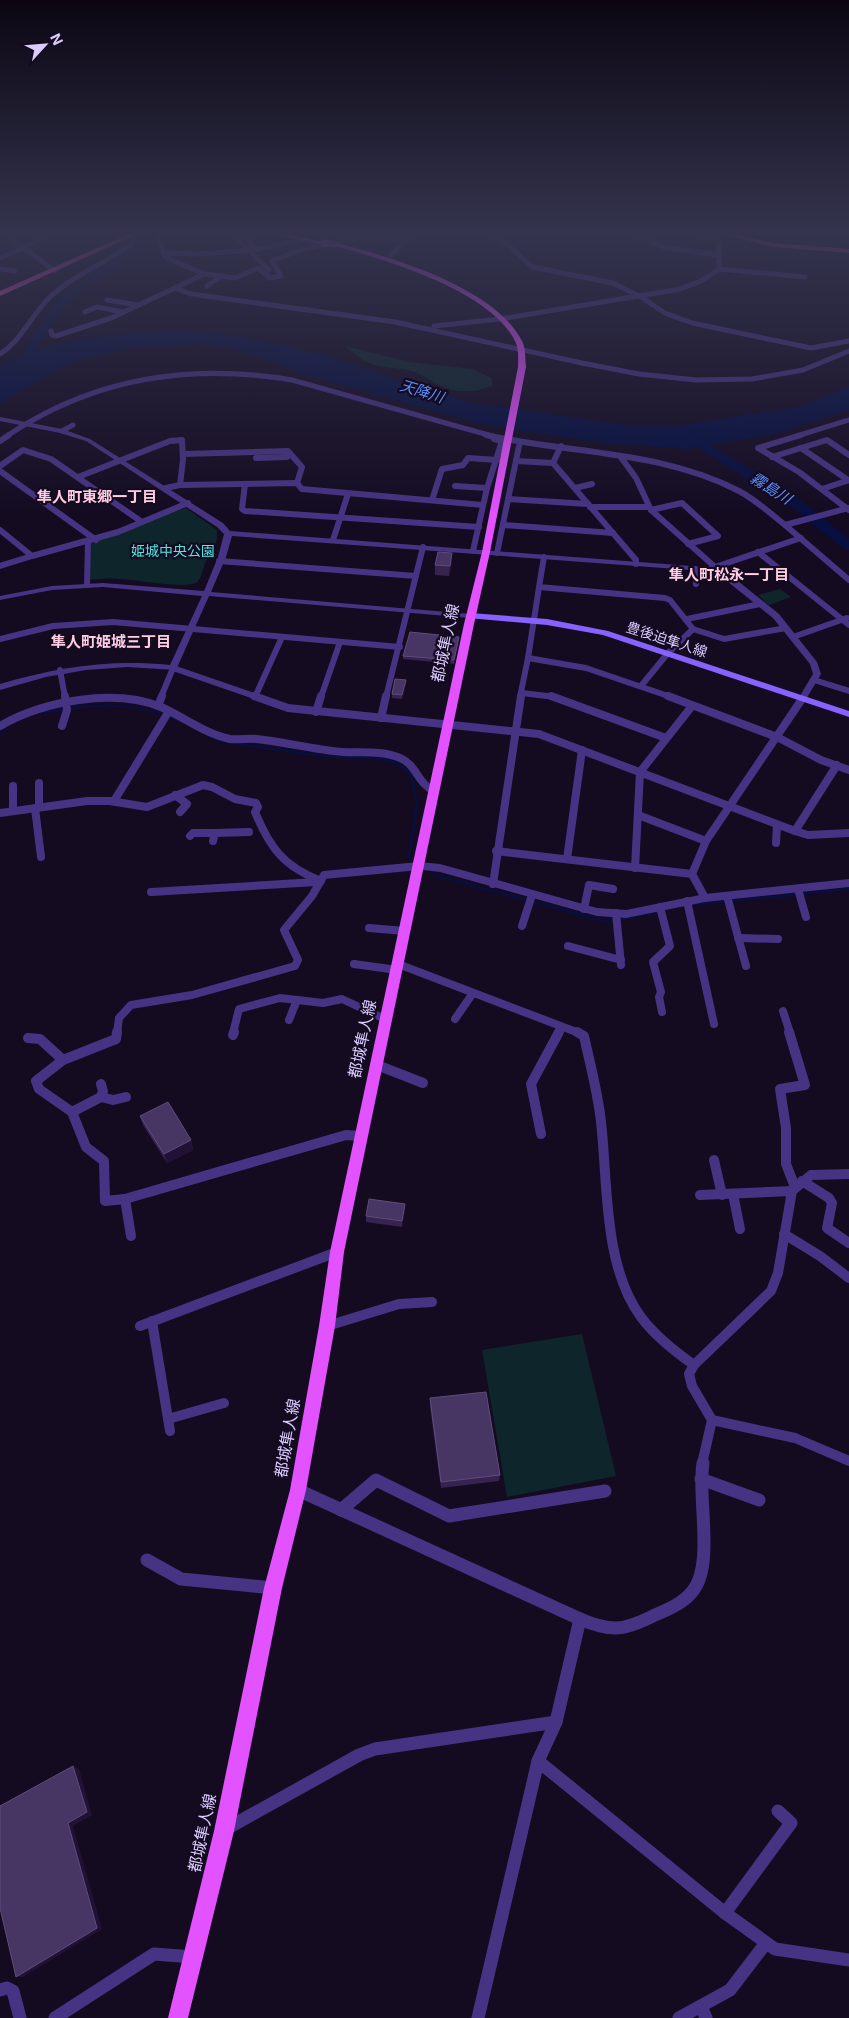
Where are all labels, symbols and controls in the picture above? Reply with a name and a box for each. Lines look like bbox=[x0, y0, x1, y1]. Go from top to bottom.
north arrow bbox=[20, 20, 70, 70]
text: N bbox=[47, 31, 67, 48]
water label: 天降川 bbox=[398, 375, 448, 407]
water label: 霧島川 bbox=[747, 468, 797, 509]
district label: 隼人町東郷一丁目 bbox=[37, 487, 157, 506]
park label: 姫城中央公園 bbox=[131, 542, 215, 559]
district label: 隼人町松永一丁目 bbox=[669, 565, 789, 584]
street label: 都城隼人線 bbox=[427, 602, 463, 684]
street label: 豊後迫隼人線 bbox=[624, 618, 710, 660]
district label: 隼人町姫城三丁目 bbox=[51, 632, 171, 651]
street label: 都城隼人線 bbox=[344, 998, 380, 1080]
street label: 都城隼人線 bbox=[270, 1397, 304, 1479]
street label: 都城隼人線 bbox=[184, 1792, 220, 1874]

